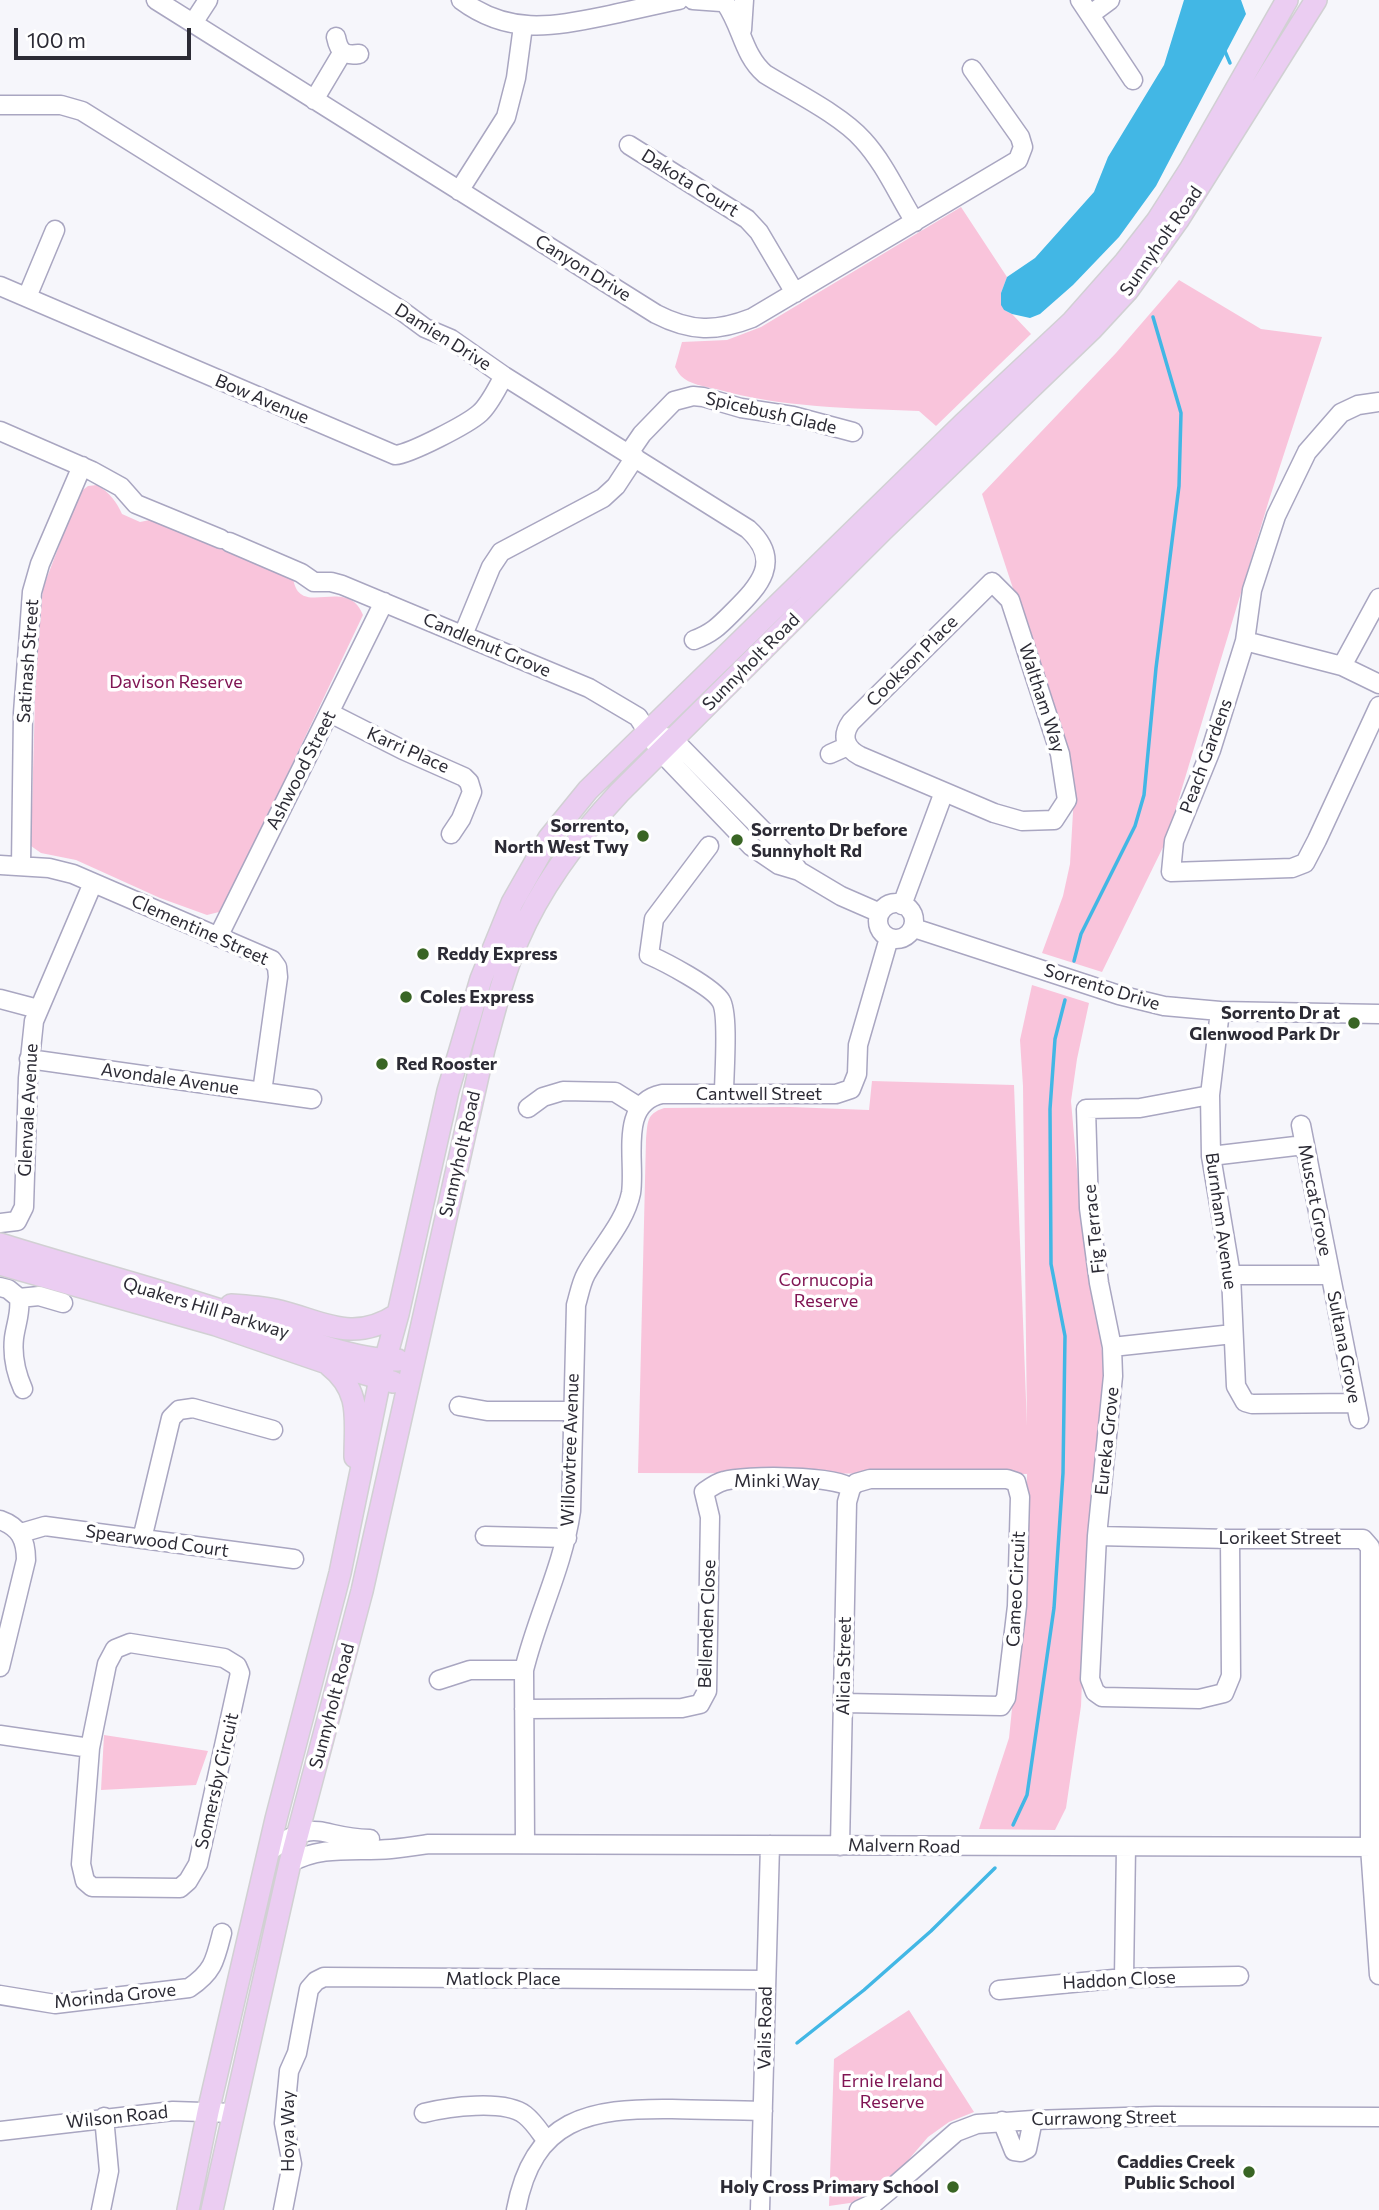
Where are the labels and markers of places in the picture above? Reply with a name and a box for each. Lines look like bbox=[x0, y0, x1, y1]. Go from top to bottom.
place label: Sorrento, North West Twy bbox=[494, 815, 629, 858]
place label: Sorrento Dr before Sunnyholt Rd bbox=[751, 819, 907, 862]
marker: Sorrento, North West Twy bbox=[635, 828, 651, 844]
marker: Sorrento Dr before Sunnyholt Rd bbox=[729, 832, 745, 848]
place label: Reddy Express bbox=[437, 943, 558, 965]
marker: Reddy Express bbox=[415, 946, 431, 962]
place label: Coles Express bbox=[420, 986, 534, 1008]
marker: Coles Express bbox=[398, 989, 414, 1005]
place label: Sorrento Dr at Glenwood Park Dr bbox=[1189, 1002, 1340, 1044]
marker: Sorrento Dr at Glenwood Park Dr bbox=[1346, 1015, 1362, 1031]
place label: Red Rooster bbox=[396, 1053, 497, 1075]
marker: Red Rooster bbox=[374, 1056, 390, 1072]
place label: Caddies Creek Public School bbox=[1117, 2151, 1235, 2194]
marker: Caddies Creek Public School bbox=[1241, 2164, 1257, 2180]
place label: Holy Cross Primary School bbox=[720, 2176, 939, 2198]
marker: Holy Cross Primary School bbox=[945, 2179, 961, 2195]

